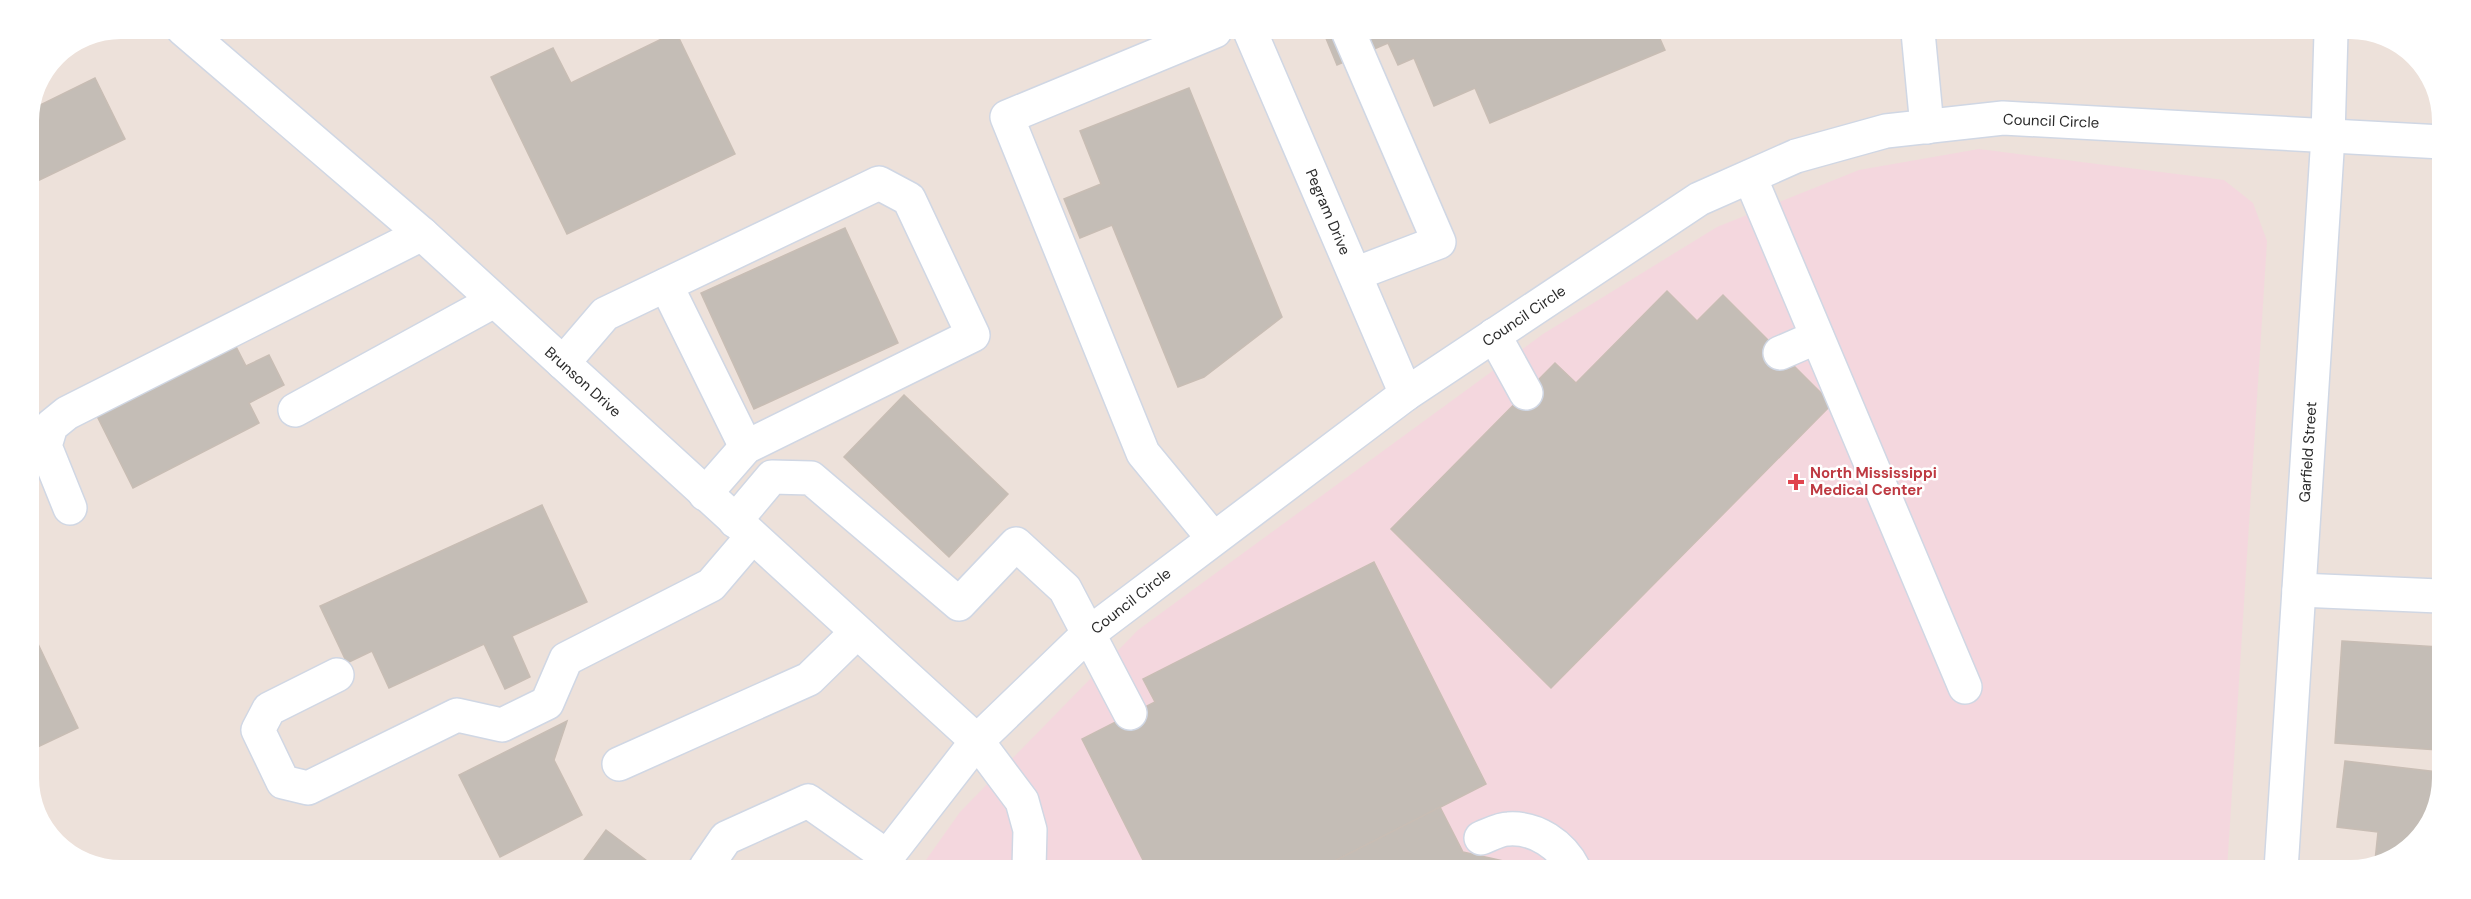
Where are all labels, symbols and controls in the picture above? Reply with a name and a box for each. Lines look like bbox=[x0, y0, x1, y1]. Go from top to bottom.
street label: Council Circle bbox=[2002, 109, 2100, 133]
street label: Pegram Drive bbox=[1301, 166, 1355, 258]
street label: Council Circle bbox=[1478, 281, 1570, 351]
street label: Brunson Drive bbox=[541, 342, 625, 422]
street label: Garfield Street bbox=[2294, 401, 2322, 503]
place label: North Mississippi Medical Center bbox=[1810, 463, 1937, 500]
marker: North Mississippi Medical Center bbox=[1787, 473, 1805, 491]
street label: Council Circle bbox=[1087, 563, 1175, 639]

